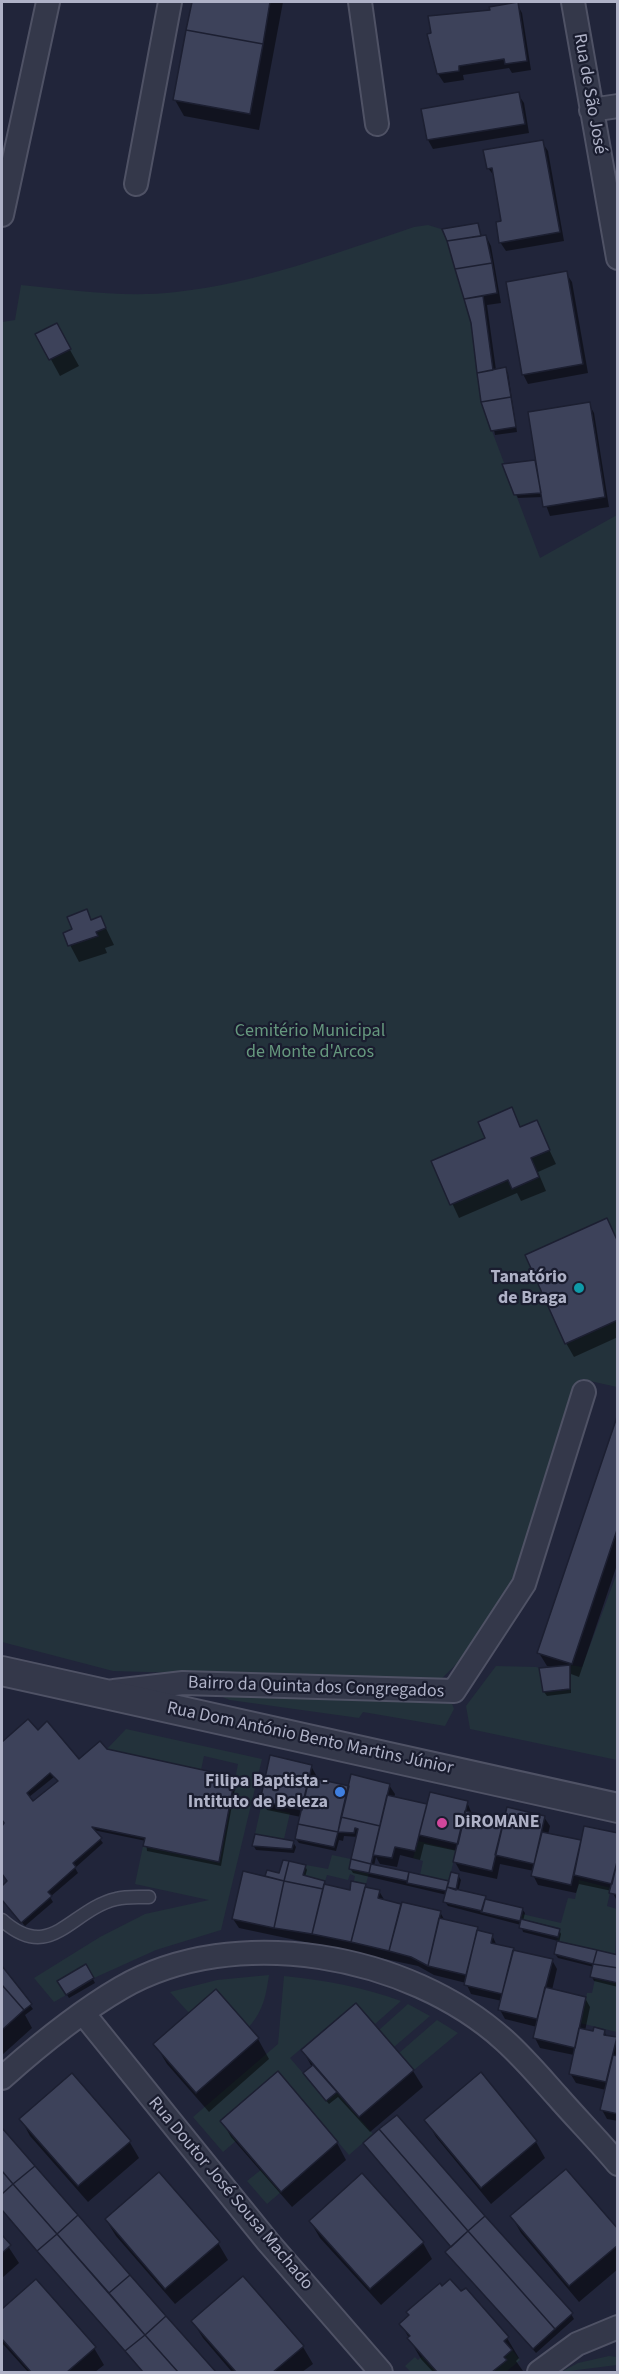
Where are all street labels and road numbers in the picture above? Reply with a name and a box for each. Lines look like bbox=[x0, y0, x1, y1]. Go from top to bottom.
street label: Rua de São José bbox=[568, 32, 610, 156]
street label: Bairro da Quinta dos Congregados bbox=[187, 1673, 445, 1703]
street label: Rua Dom António Bento Martins Júnior bbox=[165, 1698, 455, 1780]
street label: Rua Doutor José Sousa Machado bbox=[143, 2093, 317, 2295]

